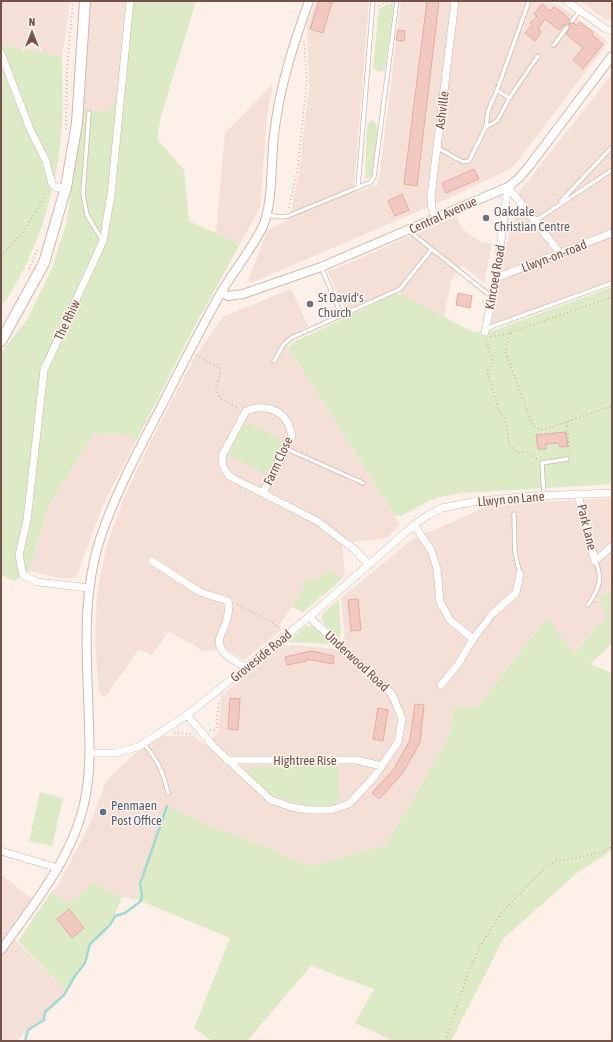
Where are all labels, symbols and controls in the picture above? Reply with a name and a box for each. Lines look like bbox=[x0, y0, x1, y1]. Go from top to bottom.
north arrow bbox=[12, 12, 52, 52]
text: N bbox=[29, 16, 35, 28]
street label: Ashville bbox=[432, 90, 452, 130]
street label: Central Avenue bbox=[407, 193, 479, 237]
place label: Oakdale Christian Centre bbox=[494, 204, 570, 234]
marker: Oakdale Christian Centre bbox=[481, 213, 491, 223]
street label: Llwyn-on-road bbox=[519, 237, 589, 275]
street label: Kincoed Road bbox=[482, 244, 508, 310]
place label: St David's Church bbox=[318, 290, 364, 320]
street label: The Rhiw bbox=[51, 297, 83, 343]
marker: St David's Church bbox=[305, 299, 315, 309]
street label: Farm Close bbox=[260, 434, 296, 488]
street label: Llwyn on Lane bbox=[477, 489, 545, 509]
street label: Park Lane bbox=[574, 502, 600, 552]
street label: Groveside Road bbox=[227, 627, 295, 685]
street label: Underwood Road bbox=[322, 627, 392, 695]
street label: Hightree Rise bbox=[273, 753, 337, 768]
place label: Penmaen Post Office bbox=[111, 798, 162, 828]
marker: Penmaen Post Office bbox=[98, 807, 108, 817]

